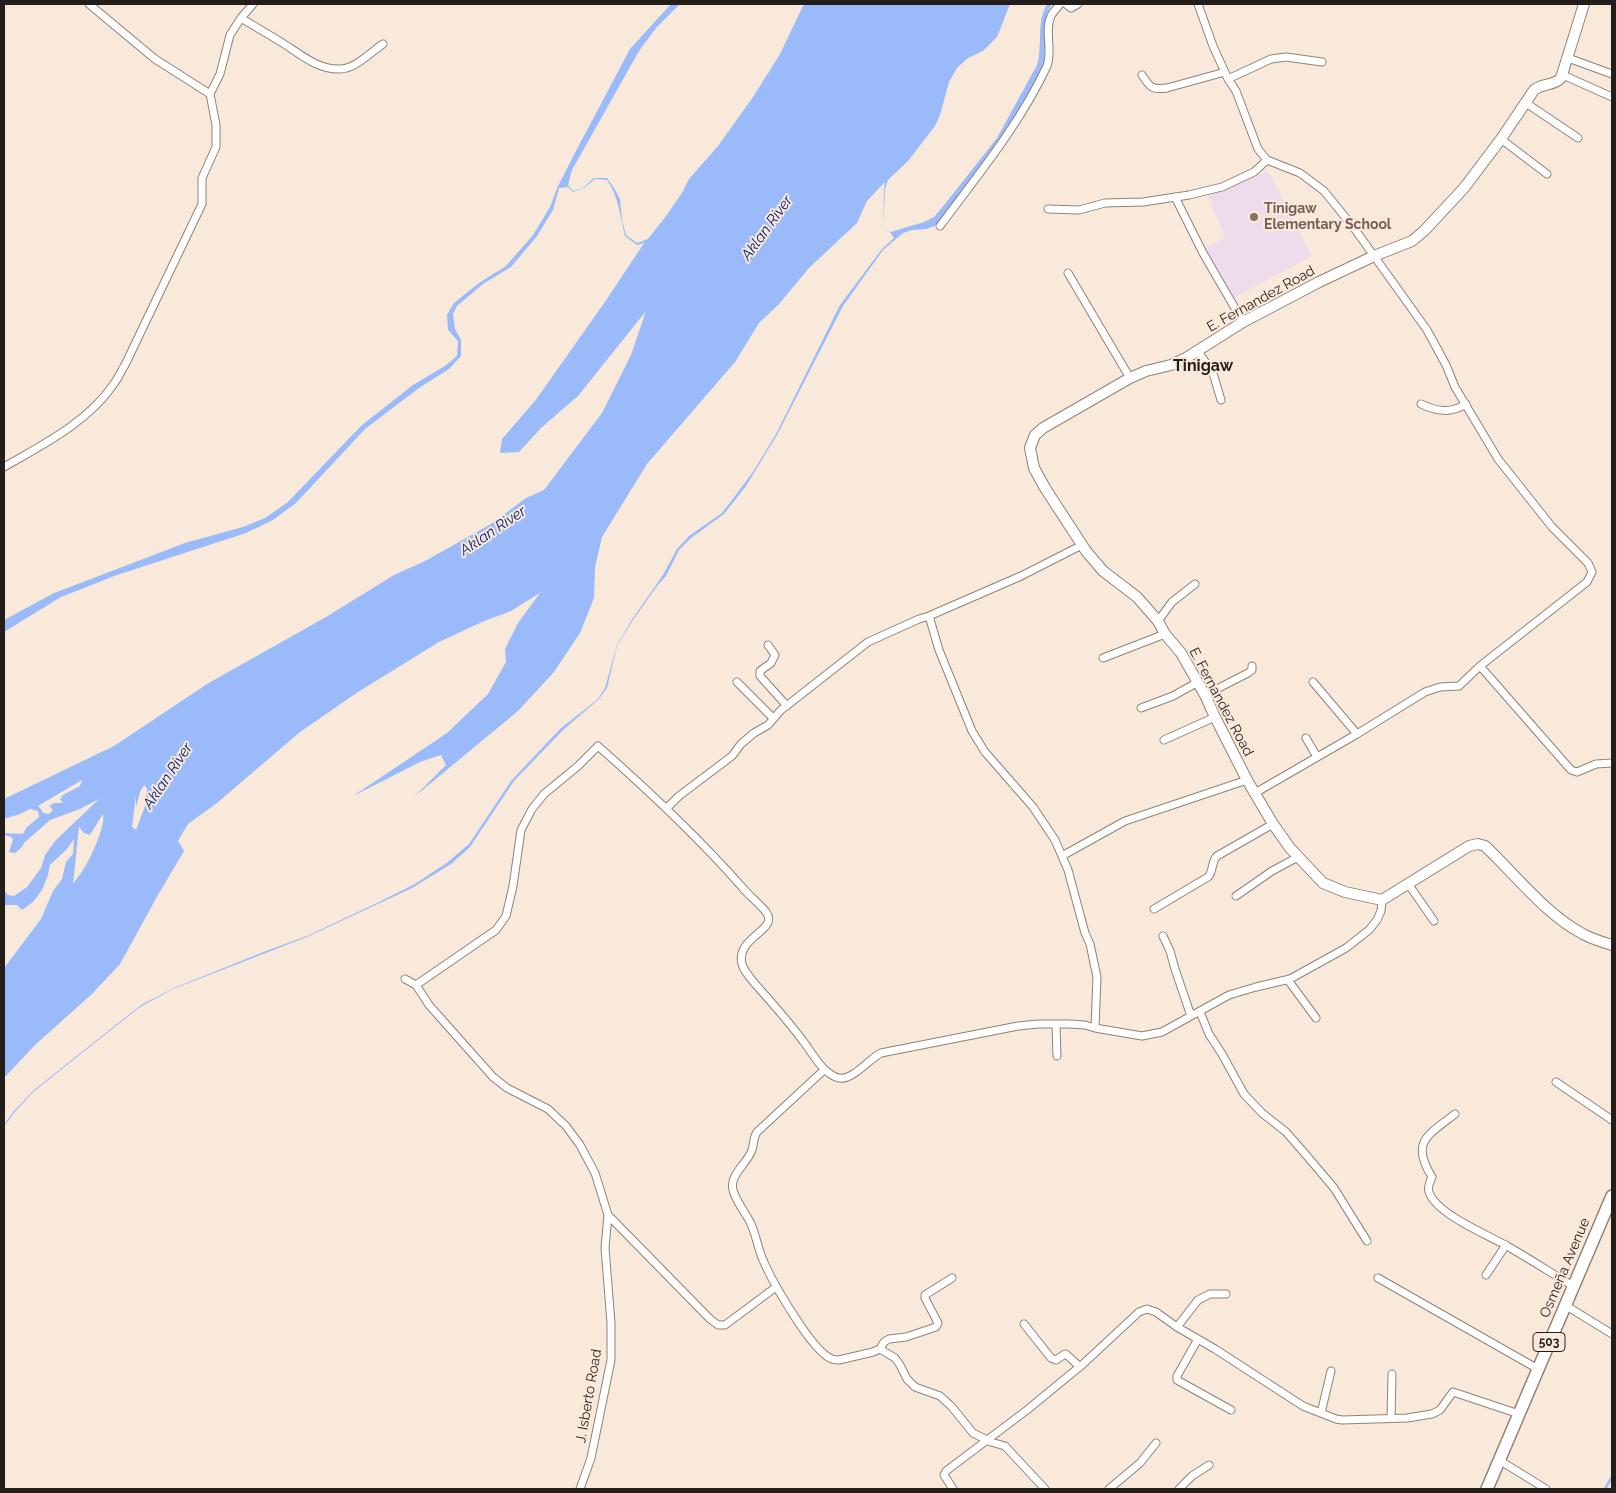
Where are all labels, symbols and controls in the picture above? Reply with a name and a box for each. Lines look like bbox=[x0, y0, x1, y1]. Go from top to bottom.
water label: Aklan River bbox=[737, 192, 797, 264]
place label: Tinigaw Elementary School bbox=[1264, 201, 1391, 233]
marker: Tinigaw Elementary School bbox=[1248, 211, 1260, 223]
street label: E. Fernandez Road bbox=[1204, 262, 1318, 336]
district label: Tinigaw bbox=[1173, 356, 1233, 376]
water label: Aklan River bbox=[457, 502, 529, 560]
street label: E. Fernandez Road bbox=[1185, 645, 1257, 759]
water label: Aklan River bbox=[139, 740, 197, 812]
street label: Osmeña Avenue bbox=[1536, 1216, 1594, 1320]
road number: 503 bbox=[1533, 1332, 1565, 1351]
street label: J. Isberto Road bbox=[572, 1348, 606, 1444]

